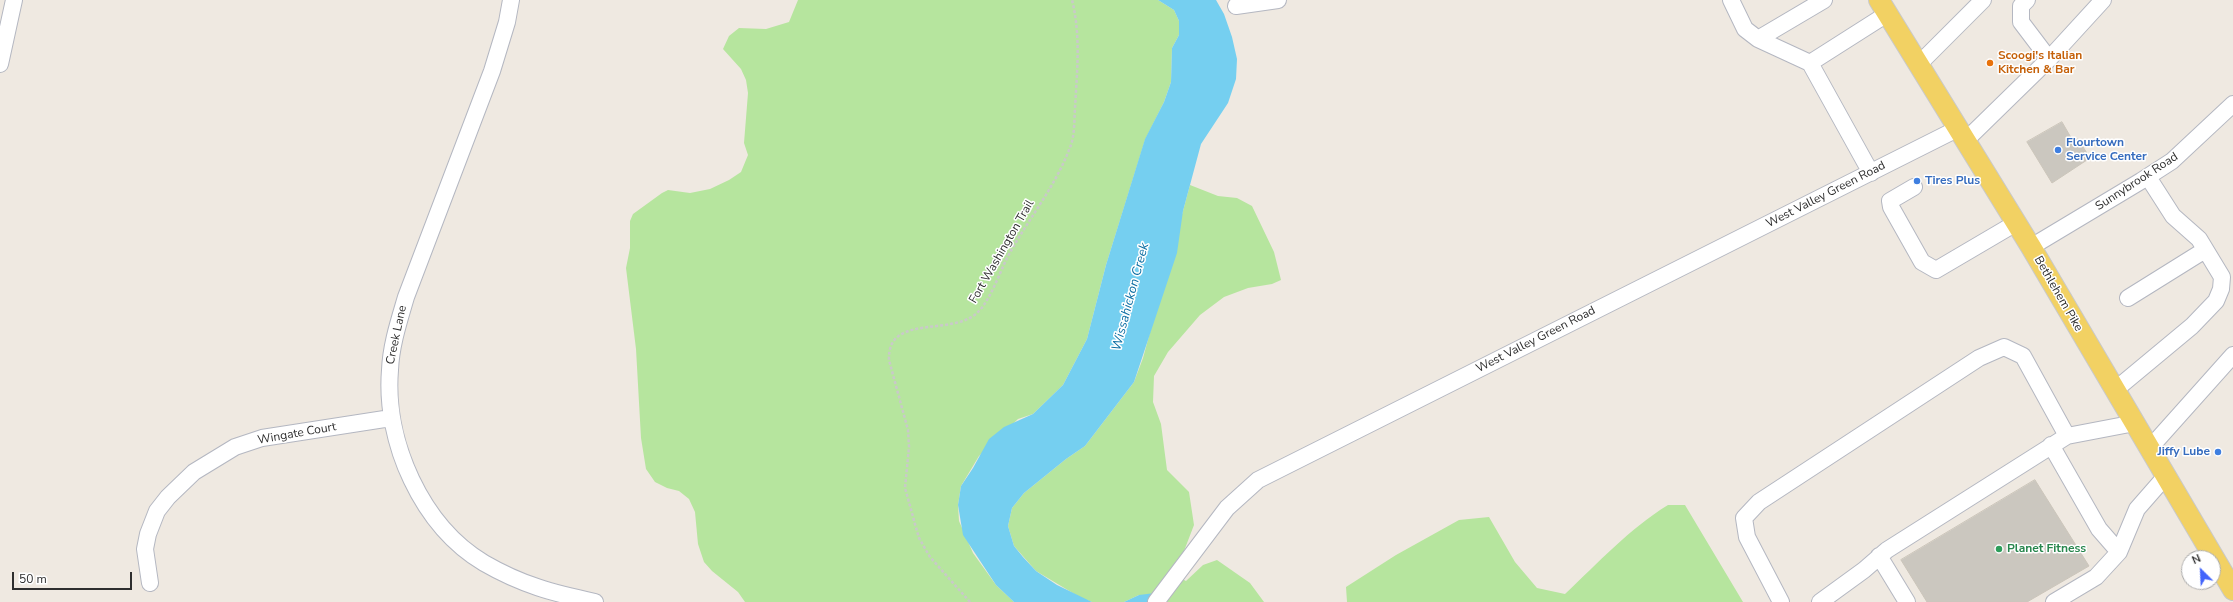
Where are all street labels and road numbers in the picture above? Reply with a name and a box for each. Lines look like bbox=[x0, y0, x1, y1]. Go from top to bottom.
street label: Sunnybrook Road bbox=[2093, 150, 2181, 214]
street label: West Valley Green Road bbox=[1764, 159, 1888, 231]
street label: Fort Washington Trail bbox=[967, 198, 1037, 306]
street label: Bethlehem Pike bbox=[2031, 254, 2085, 334]
street label: Creek Lane bbox=[384, 304, 410, 366]
street label: West Valley Green Road bbox=[1474, 304, 1598, 376]
street label: Wingate Court bbox=[257, 420, 337, 448]

